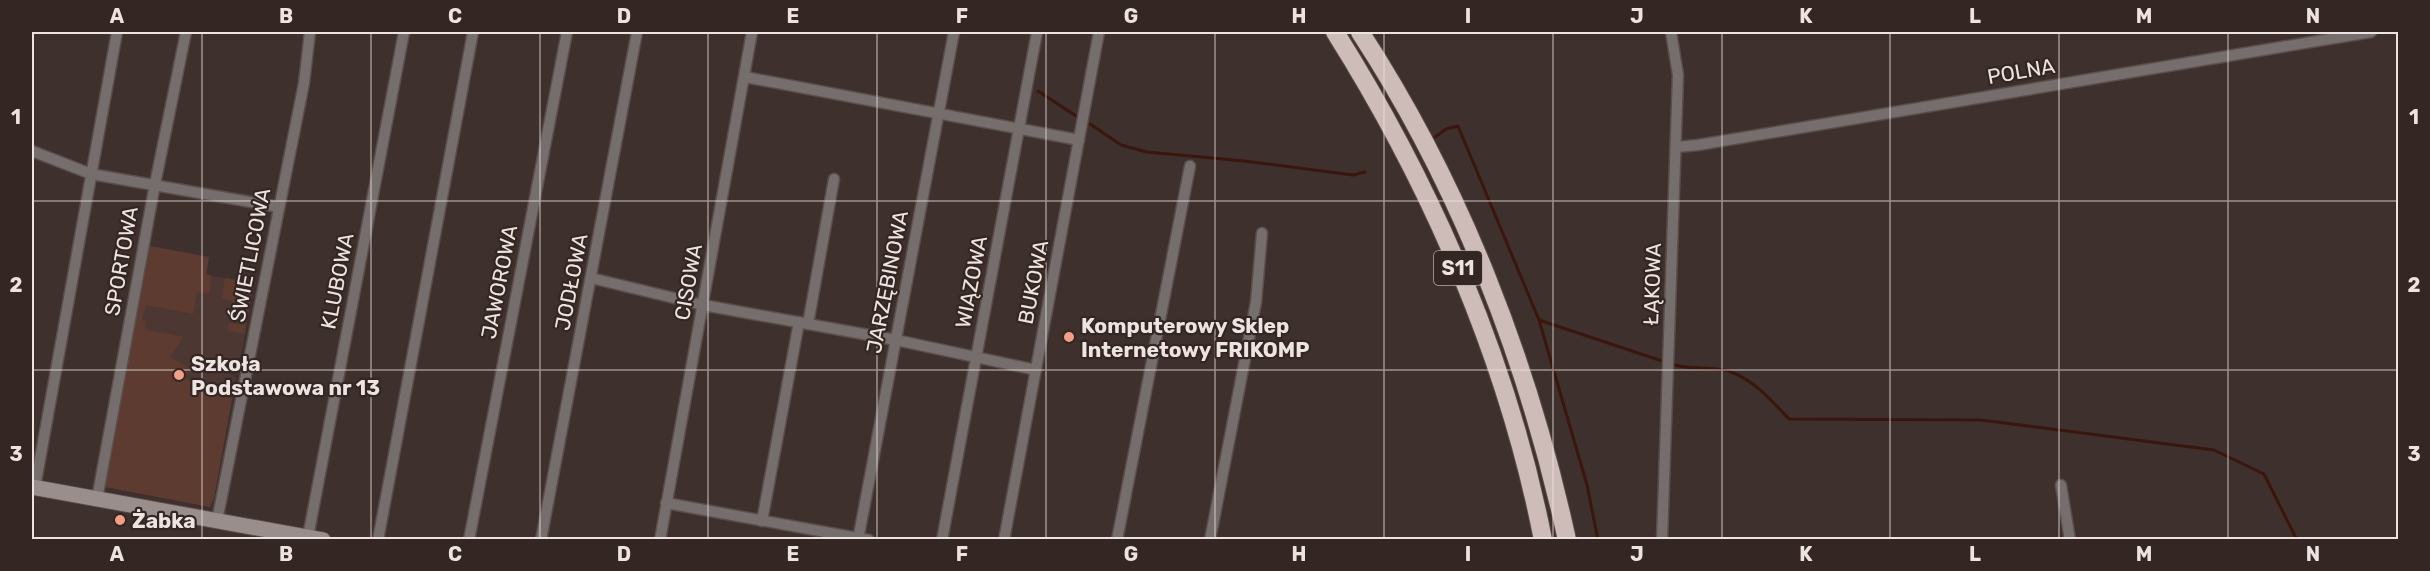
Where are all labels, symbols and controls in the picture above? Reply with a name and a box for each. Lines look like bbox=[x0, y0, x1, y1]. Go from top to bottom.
text: A bbox=[110, 4, 125, 28]
text: B bbox=[279, 4, 293, 28]
text: C bbox=[448, 4, 462, 28]
text: D bbox=[617, 4, 631, 28]
text: E bbox=[787, 4, 799, 28]
text: F bbox=[956, 4, 968, 28]
text: G bbox=[1124, 4, 1138, 28]
text: H bbox=[1292, 4, 1306, 28]
text: I bbox=[1465, 4, 1471, 28]
text: J bbox=[1630, 4, 1644, 28]
text: K bbox=[1799, 4, 1813, 28]
text: L bbox=[1969, 4, 1981, 28]
text: M bbox=[2136, 4, 2152, 28]
text: N bbox=[2306, 4, 2320, 28]
street label: POLNA bbox=[1985, 53, 2057, 89]
text: 1 bbox=[11, 105, 21, 129]
text: 1 bbox=[2409, 105, 2419, 129]
street label: ŚWIETLICOWA bbox=[225, 186, 275, 324]
street label: SPORTOWA bbox=[99, 204, 143, 318]
street label: JARZĘBINOWA bbox=[861, 208, 913, 356]
street label: JAWOROWA bbox=[476, 223, 522, 341]
street label: KLUBOWA bbox=[315, 231, 359, 331]
street label: JODŁOWA bbox=[549, 231, 593, 333]
street label: WIĄZOWA bbox=[950, 234, 992, 330]
street label: BUKOWA bbox=[1013, 238, 1053, 326]
street label: CISOWA bbox=[669, 242, 707, 322]
street label: ŁĄKOWA bbox=[1638, 242, 1666, 326]
road number: S11 bbox=[1434, 251, 1482, 285]
text: 2 bbox=[10, 273, 23, 297]
text: 2 bbox=[2408, 273, 2421, 297]
place label: Komputerowy Sklep Internetowy FRIKOMP bbox=[1081, 313, 1309, 362]
marker: Komputerowy Sklep Internetowy FRIKOMP bbox=[1062, 330, 1076, 344]
place label: Szkoła Podstawowa nr 13 bbox=[191, 351, 380, 400]
marker: Szkoła Podstawowa nr 13 bbox=[172, 368, 186, 382]
text: 3 bbox=[9, 442, 23, 466]
text: 3 bbox=[2407, 442, 2421, 466]
place label: Żabka bbox=[132, 508, 196, 533]
marker: Żabka bbox=[113, 513, 127, 527]
text: A bbox=[110, 542, 125, 566]
text: B bbox=[279, 542, 293, 566]
text: C bbox=[448, 542, 462, 566]
text: D bbox=[617, 542, 631, 566]
text: E bbox=[787, 542, 799, 566]
text: F bbox=[956, 542, 968, 566]
text: G bbox=[1124, 542, 1138, 566]
text: H bbox=[1292, 542, 1306, 566]
text: I bbox=[1465, 542, 1471, 566]
text: J bbox=[1630, 542, 1644, 566]
text: K bbox=[1799, 542, 1813, 566]
text: L bbox=[1969, 542, 1981, 566]
text: M bbox=[2136, 542, 2152, 566]
text: N bbox=[2306, 542, 2320, 566]

